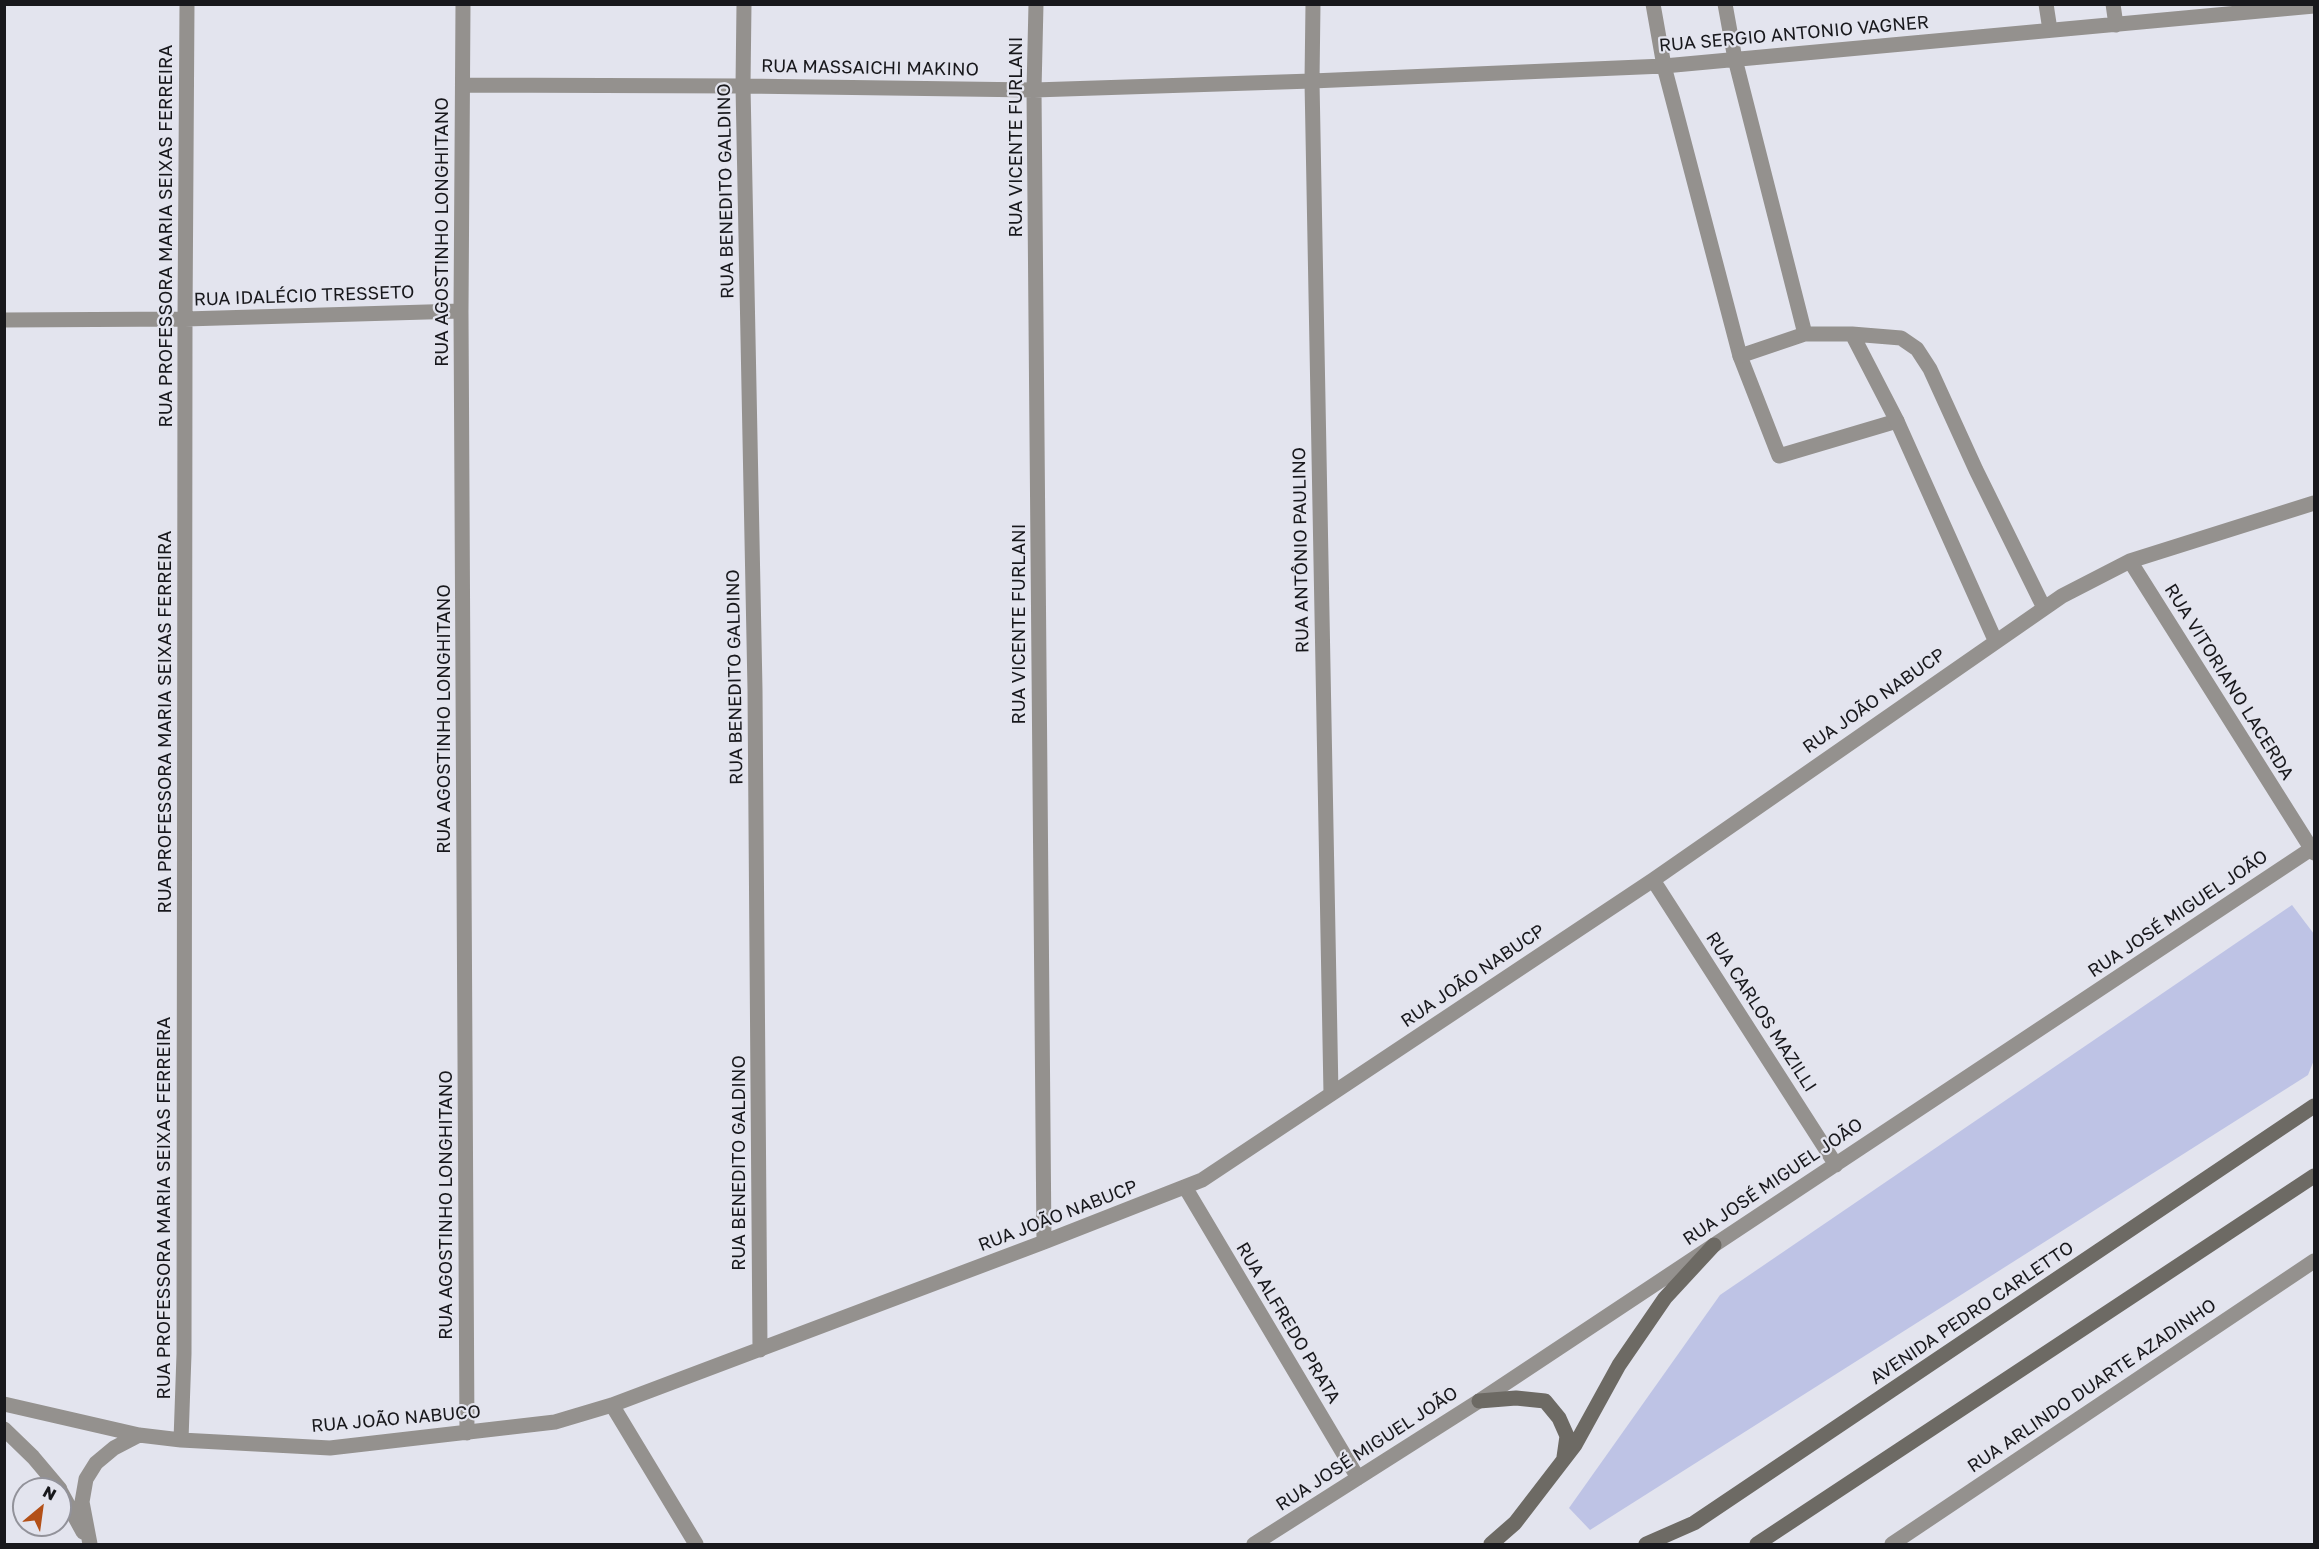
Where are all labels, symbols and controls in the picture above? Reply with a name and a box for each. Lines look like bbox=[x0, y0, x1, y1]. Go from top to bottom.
street label: RUA SERGIO ANTONIO VAGNER bbox=[1658, 11, 1930, 57]
street label: RUA VICENTE FURLANI bbox=[1005, 37, 1027, 237]
street label: RUA PROFESSORA MARIA SEIXAS FERREIRA bbox=[155, 45, 177, 427]
street label: RUA MASSAICHI MAKINO bbox=[761, 55, 979, 81]
street label: RUA BENEDITO GALDINO bbox=[713, 83, 739, 299]
street label: RUA AGOSTINHO LONGHITANO bbox=[431, 97, 453, 367]
street label: RUA IDALÉCIO TRESSETO bbox=[193, 281, 415, 311]
street label: RUA ANTÔNIO PAULINO bbox=[1288, 447, 1314, 653]
street label: RUA VICENTE FURLANI bbox=[1008, 524, 1030, 724]
street label: RUA PROFESSORA MARIA SEIXAS FERREIRA bbox=[154, 531, 176, 913]
street label: RUA BENEDITO GALDINO bbox=[722, 569, 748, 785]
street label: RUA VITORIANO LACERDA bbox=[2160, 580, 2298, 784]
street label: RUA AGOSTINHO LONGHITANO bbox=[433, 584, 455, 854]
street label: RUA JOÃO NABUCP bbox=[1799, 644, 1949, 758]
street label: RUA JOSÉ MIGUEL JOÃO bbox=[2084, 846, 2272, 982]
street label: RUA JOÃO NABUCP bbox=[1397, 920, 1549, 1032]
street label: RUA CARLOS MAZILLI bbox=[1701, 928, 1821, 1096]
street label: RUA PROFESSORA MARIA SEIXAS FERREIRA bbox=[153, 1017, 175, 1399]
street label: RUA BENEDITO GALDINO bbox=[728, 1055, 750, 1271]
street label: RUA AGOSTINHO LONGHITANO bbox=[435, 1070, 457, 1340]
street label: RUA JOSÉ MIGUEL JOÃO bbox=[1679, 1114, 1867, 1250]
street label: RUA JOÃO NABUCP bbox=[975, 1176, 1141, 1256]
street label: AVENIDA PEDRO CARLETTO bbox=[1866, 1237, 2078, 1389]
street label: RUA ALFREDO PRATA bbox=[1231, 1238, 1345, 1408]
street label: RUA ARLINDO DUARTE AZADINHO bbox=[1964, 1294, 2220, 1478]
street label: RUA JOSÉ MIGUEL JOÃO bbox=[1272, 1382, 1462, 1516]
street label: RUA JOÃO NABUCO bbox=[310, 1401, 482, 1437]
north arrow bbox=[12, 1477, 72, 1537]
text: N bbox=[40, 1481, 60, 1505]

